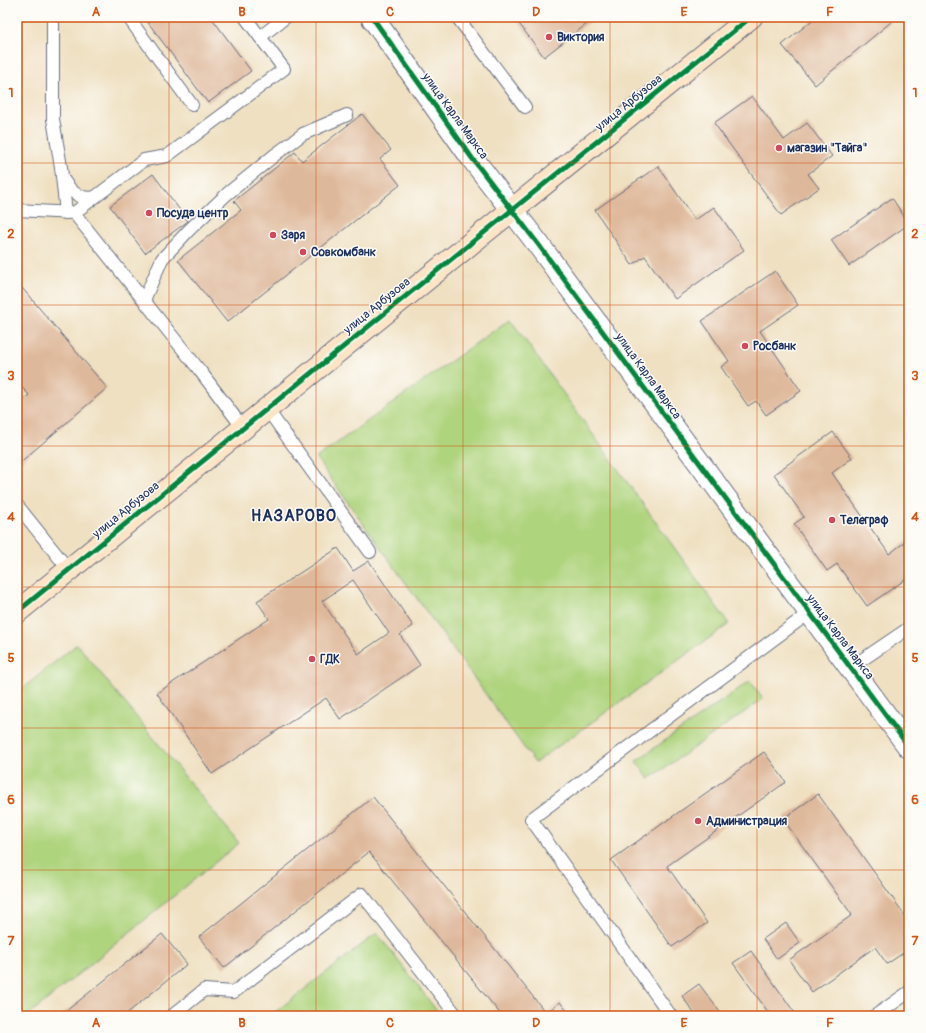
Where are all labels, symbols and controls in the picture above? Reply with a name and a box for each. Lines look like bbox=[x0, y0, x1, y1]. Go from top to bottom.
text: A bbox=[92, 4, 101, 20]
text: B bbox=[238, 4, 246, 20]
text: C bbox=[386, 4, 394, 20]
text: D bbox=[532, 4, 540, 20]
text: E bbox=[681, 4, 688, 20]
text: F bbox=[826, 4, 834, 20]
place label: Виктория bbox=[557, 30, 605, 45]
marker: Виктория bbox=[544, 32, 554, 42]
street label: улица Карла Маркса bbox=[418, 69, 492, 162]
street label: улица Арбузова bbox=[592, 71, 666, 135]
text: 1 bbox=[8, 85, 14, 101]
text: 1 bbox=[912, 85, 918, 101]
place label: магазин "Тайга" bbox=[787, 141, 867, 156]
marker: магазин "Тайга" bbox=[774, 143, 784, 153]
place label: Посуда центр bbox=[157, 206, 229, 221]
marker: Посуда центр bbox=[144, 208, 154, 218]
text: 2 bbox=[7, 226, 15, 242]
text: 2 bbox=[911, 226, 919, 242]
place label: Заря bbox=[281, 228, 305, 243]
marker: Заря bbox=[268, 230, 278, 240]
place label: Совкомбанк bbox=[311, 245, 377, 260]
marker: Совкомбанк bbox=[298, 247, 308, 257]
street label: улица Арбузова bbox=[340, 274, 414, 338]
street label: улица Карла Маркса bbox=[611, 329, 685, 422]
place label: Росбанк bbox=[753, 339, 797, 354]
marker: Росбанк bbox=[740, 341, 750, 351]
text: 3 bbox=[7, 368, 15, 384]
text: 3 bbox=[911, 368, 919, 384]
street label: улица Арбузова bbox=[89, 478, 163, 542]
district label: НАЗАРОВО bbox=[251, 506, 337, 526]
text: 4 bbox=[7, 509, 15, 525]
text: 4 bbox=[911, 509, 919, 525]
place label: Телеграф bbox=[839, 513, 889, 528]
marker: Телеграф bbox=[827, 515, 837, 525]
street label: улица Карла Маркса bbox=[802, 591, 877, 683]
text: 5 bbox=[7, 650, 15, 666]
text: 5 bbox=[911, 650, 919, 666]
place label: ГДК bbox=[320, 652, 340, 667]
marker: ГДК bbox=[307, 654, 317, 664]
text: 6 bbox=[7, 792, 15, 808]
text: 6 bbox=[911, 792, 919, 808]
place label: Администрация bbox=[706, 814, 788, 829]
marker: Администрация bbox=[693, 816, 703, 826]
text: 7 bbox=[8, 933, 15, 949]
text: 7 bbox=[912, 933, 919, 949]
text: A bbox=[92, 1015, 101, 1031]
text: B bbox=[238, 1015, 246, 1031]
text: C bbox=[386, 1015, 394, 1031]
text: D bbox=[532, 1015, 540, 1031]
text: E bbox=[681, 1015, 688, 1031]
text: F bbox=[826, 1015, 834, 1031]

